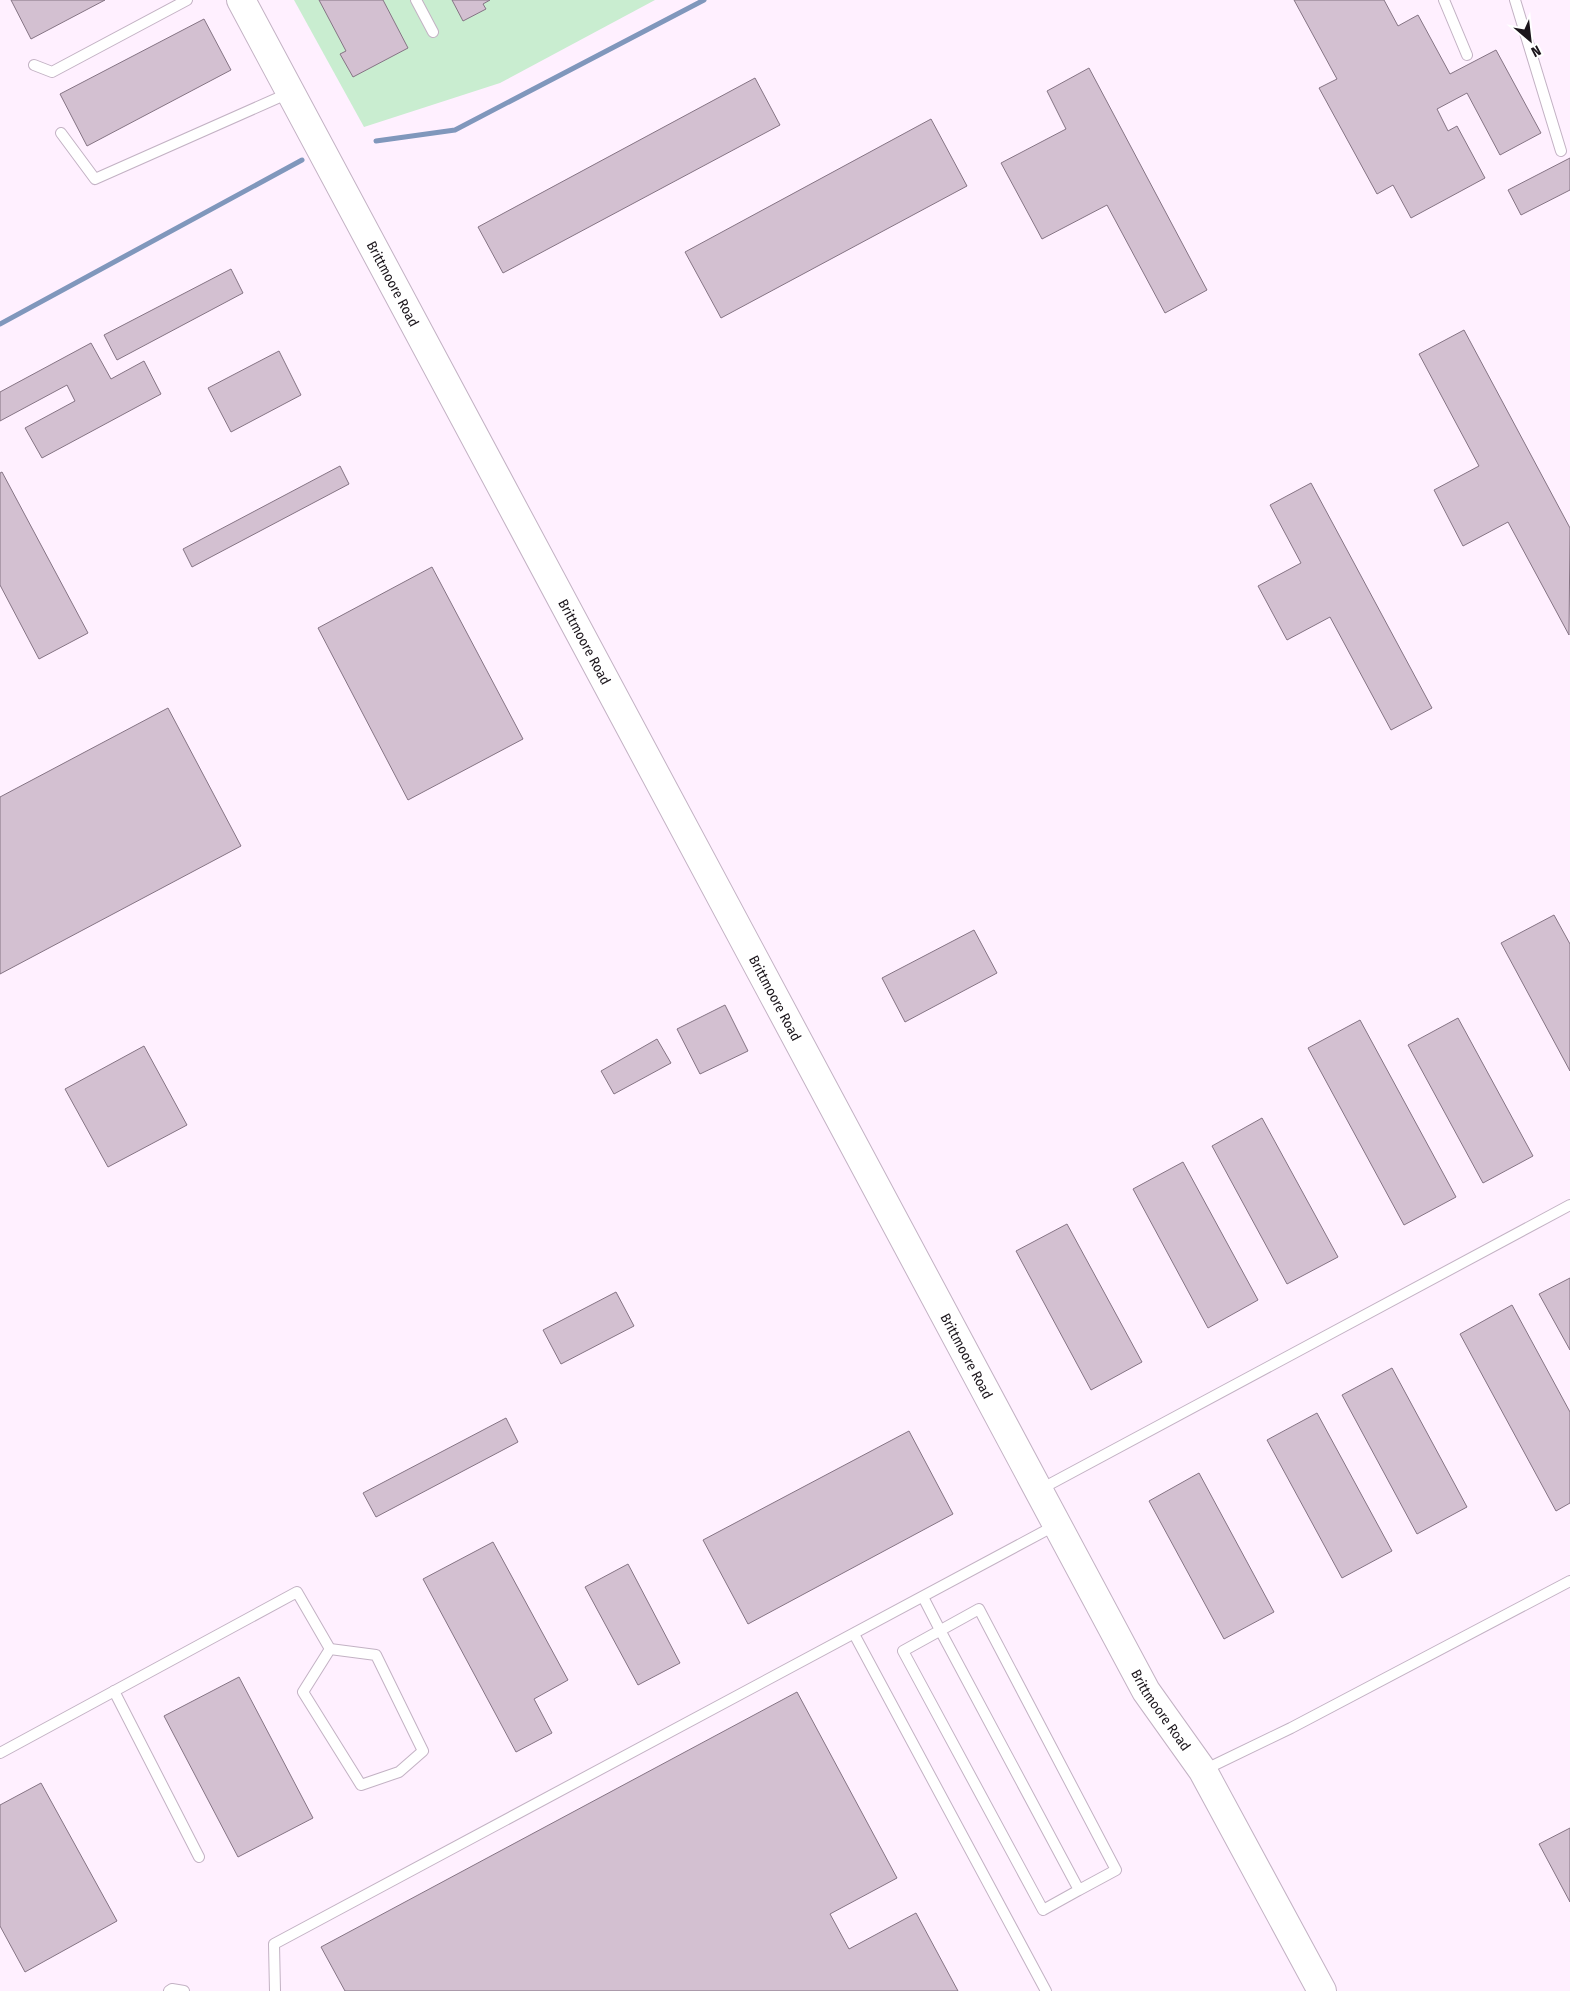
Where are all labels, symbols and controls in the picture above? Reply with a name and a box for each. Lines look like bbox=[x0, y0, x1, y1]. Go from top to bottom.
north arrow bbox=[1505, 15, 1555, 65]
text: N bbox=[1528, 42, 1544, 61]
street label: Brittmoore Road bbox=[363, 238, 423, 330]
street label: Brittmoore Road bbox=[555, 596, 614, 688]
street label: Brittmoore Road bbox=[745, 952, 805, 1044]
street label: Brittmoore Road bbox=[937, 1310, 997, 1402]
street label: Brittmoore Road bbox=[1128, 1667, 1194, 1754]

